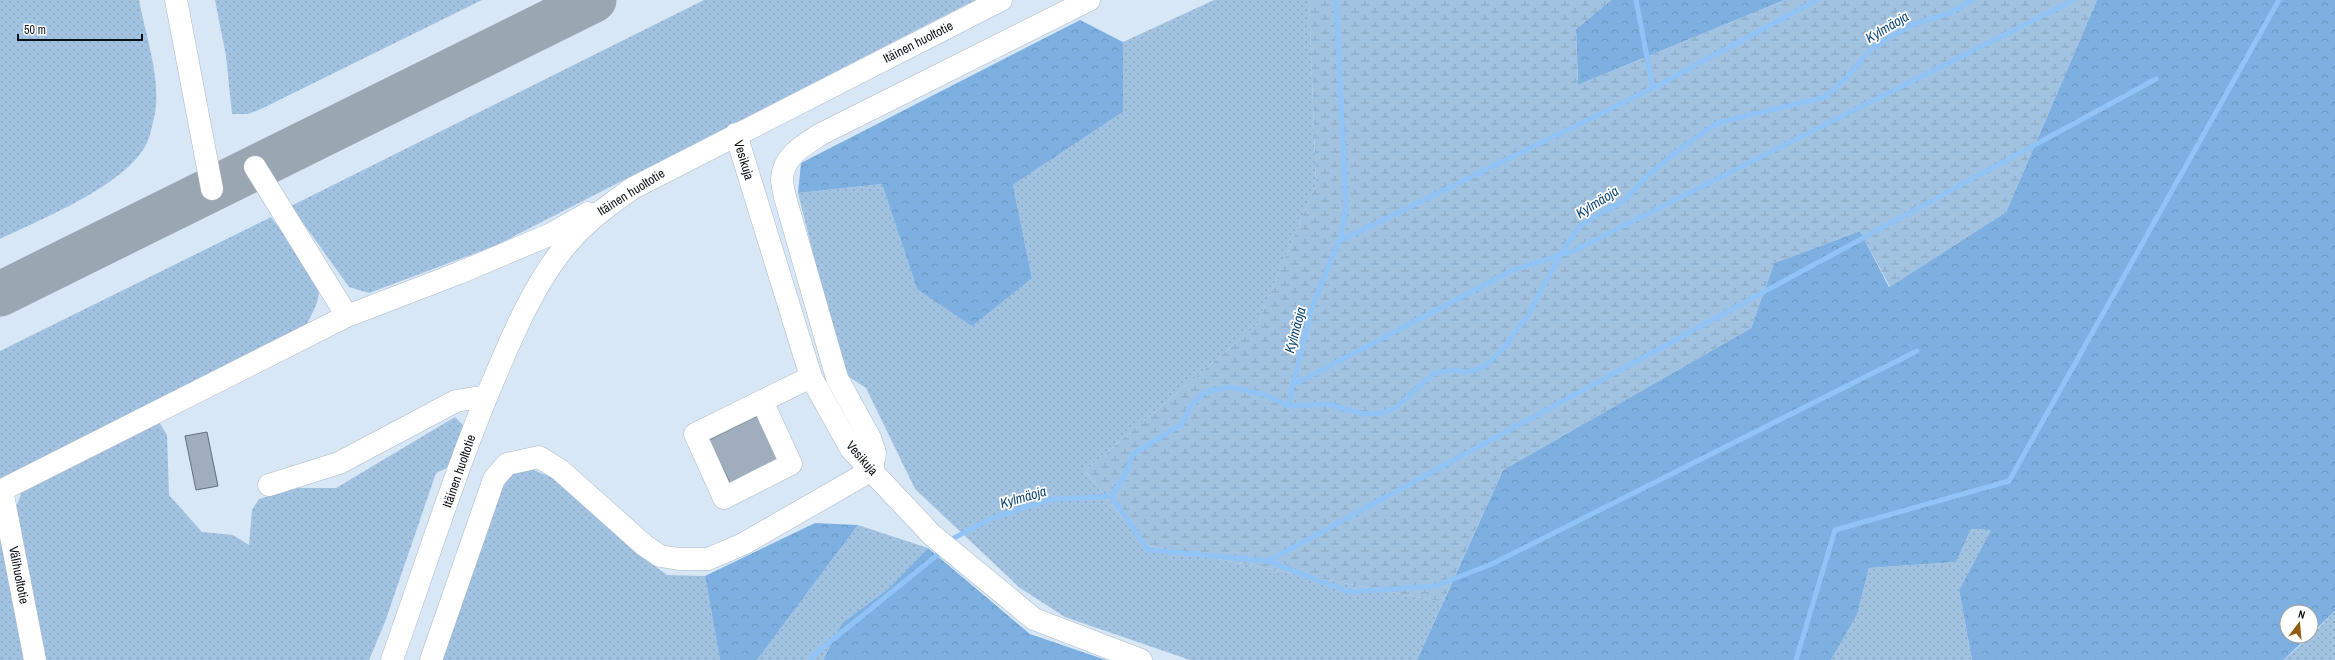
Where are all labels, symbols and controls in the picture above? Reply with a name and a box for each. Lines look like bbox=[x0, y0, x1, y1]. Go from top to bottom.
water label: Kylmäoja bbox=[1862, 7, 1912, 47]
scale bar bbox=[18, 16, 142, 42]
street label: Itäinen huoltotie bbox=[880, 17, 956, 67]
text: 50 m bbox=[24, 22, 46, 38]
street label: Vesikuja bbox=[730, 138, 758, 182]
street label: Itäinen huoltotie bbox=[594, 164, 668, 219]
water label: Kylmäoja bbox=[1572, 182, 1622, 222]
water label: Kylmäoja bbox=[1280, 305, 1310, 355]
street label: Itäinen huoltotie bbox=[439, 432, 480, 510]
street label: Vesikuja bbox=[842, 437, 882, 479]
water label: Kylmäoja bbox=[998, 482, 1048, 512]
street label: Välihuoltotie bbox=[5, 545, 33, 605]
north arrow bbox=[2279, 604, 2319, 644]
text: N bbox=[2297, 607, 2307, 622]

